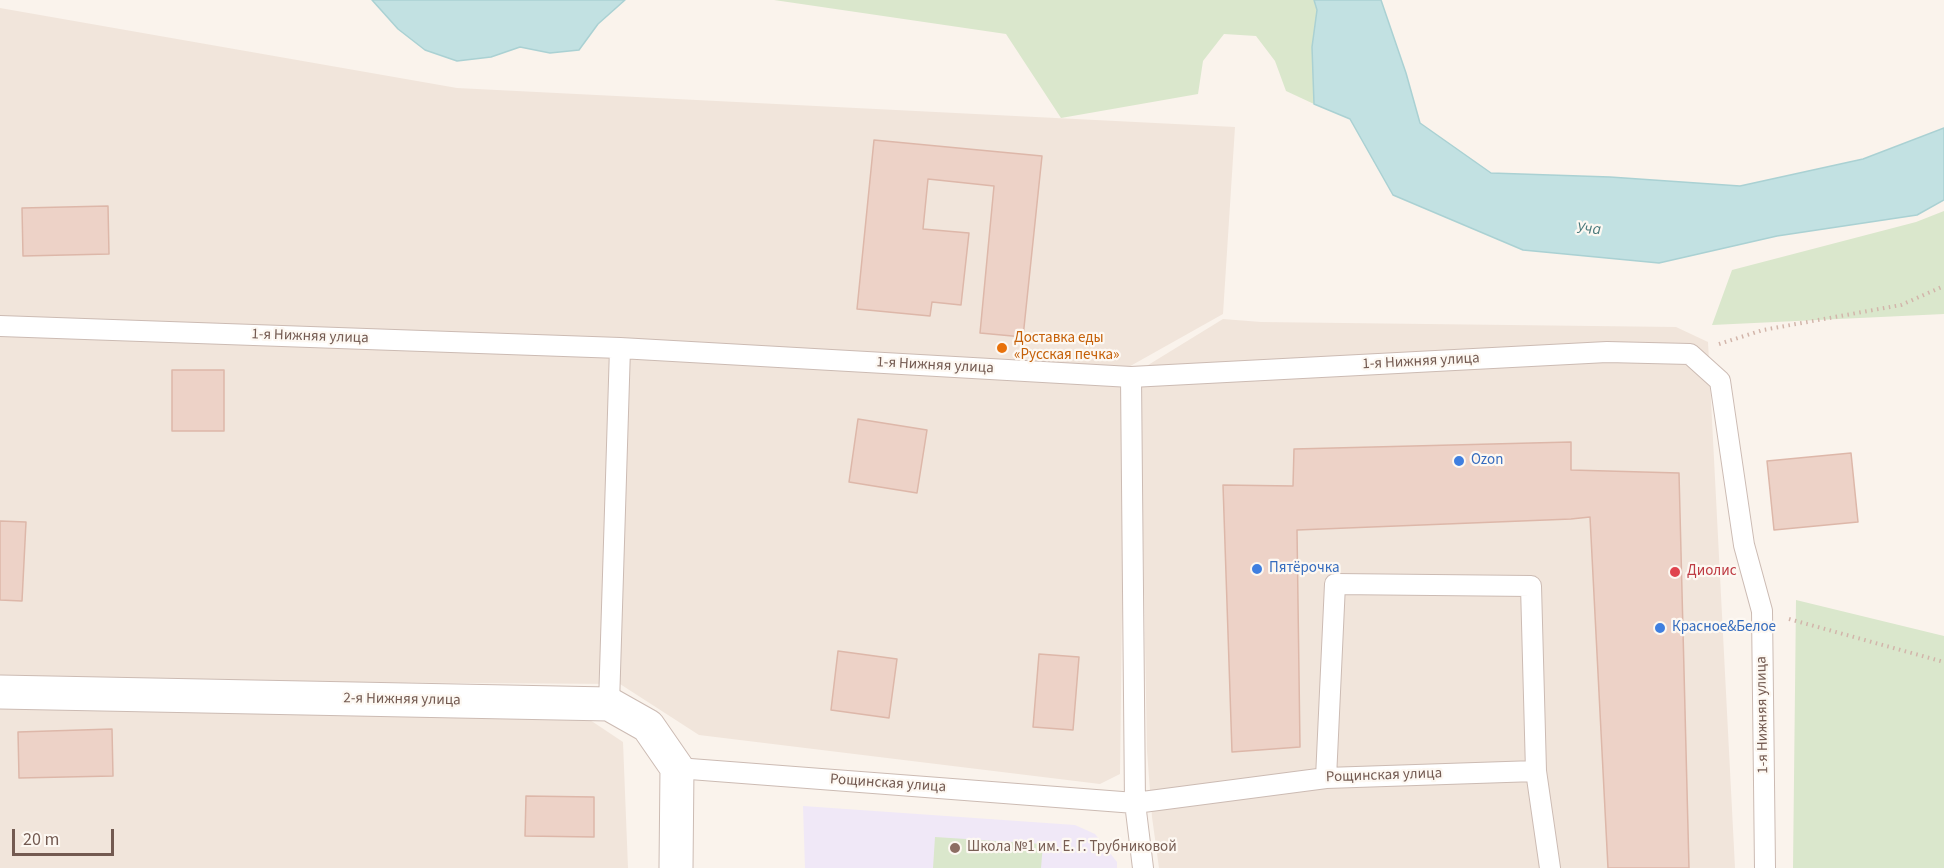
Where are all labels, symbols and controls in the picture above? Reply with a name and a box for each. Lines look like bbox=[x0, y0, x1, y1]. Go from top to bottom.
water label: Уча bbox=[1577, 220, 1601, 240]
street label: 1-я Нижняя улица bbox=[251, 326, 369, 348]
place label: Доставка еды «Русская печка» bbox=[1014, 330, 1119, 365]
marker: Доставка еды «Русская печка» bbox=[995, 341, 1009, 355]
street label: 1-я Нижняя улица bbox=[1362, 350, 1480, 374]
street label: 1-я Нижняя улица bbox=[876, 354, 994, 378]
place label: Ozon bbox=[1471, 452, 1503, 470]
marker: Ozon bbox=[1452, 454, 1466, 468]
place label: Пятёрочка bbox=[1269, 560, 1340, 578]
marker: Пятёрочка bbox=[1250, 562, 1264, 576]
place label: Диолис bbox=[1687, 563, 1737, 581]
marker: Диолис bbox=[1668, 565, 1682, 579]
place label: Красное&Белое bbox=[1672, 619, 1776, 637]
marker: Красное&Белое bbox=[1653, 621, 1667, 635]
street label: 1-я Нижняя улица bbox=[1753, 656, 1773, 774]
street label: 2-я Нижняя улица bbox=[343, 690, 461, 710]
street label: Рощинская улица bbox=[1326, 765, 1442, 787]
street label: Рощинская улица bbox=[829, 771, 947, 797]
scale bar bbox=[15, 817, 117, 855]
text: 20 m bbox=[23, 827, 59, 852]
place label: Школа №1 им. Е. Г. Трубниковой bbox=[967, 839, 1177, 857]
marker: Школа №1 им. Е. Г. Трубниковой bbox=[948, 841, 962, 855]

